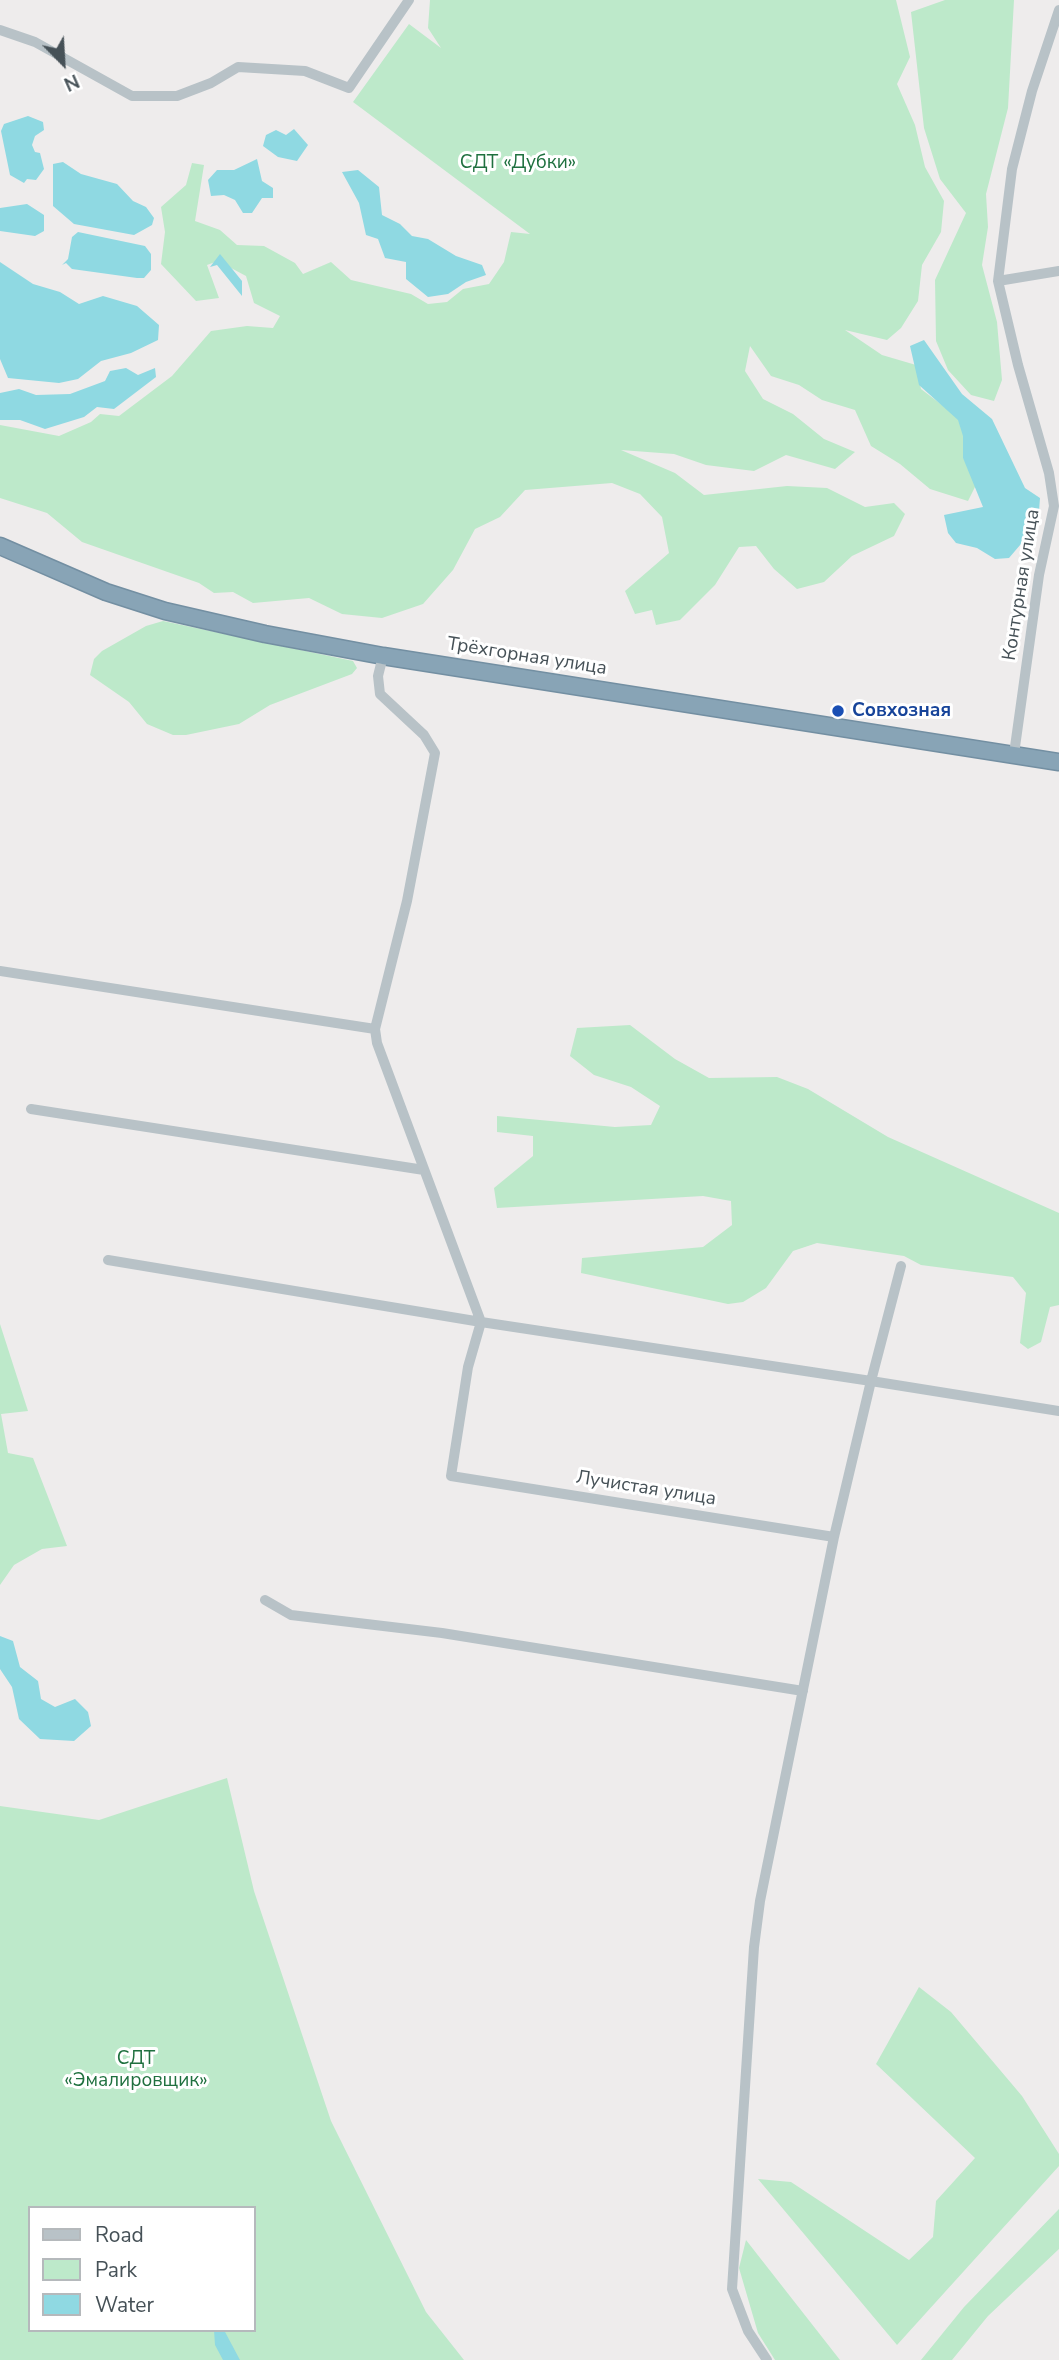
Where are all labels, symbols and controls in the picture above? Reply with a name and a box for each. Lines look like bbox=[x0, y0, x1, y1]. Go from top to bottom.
north arrow bbox=[28, 28, 98, 98]
text: N bbox=[60, 67, 83, 97]
park label: СДТ «Дубки» bbox=[460, 152, 576, 174]
street label: Контурная улица bbox=[999, 508, 1045, 662]
street label: Трёхгорная улица bbox=[446, 633, 608, 681]
place label: Совхозная bbox=[852, 700, 951, 722]
marker: Совхозная bbox=[830, 703, 846, 719]
street label: Лучистая улица bbox=[574, 1467, 718, 1511]
park label: СДТ «Эмалировщик» bbox=[64, 2048, 208, 2092]
legend bbox=[28, 2206, 256, 2332]
text: Road bbox=[95, 2221, 144, 2249]
text: Park bbox=[95, 2256, 137, 2284]
text: Water bbox=[95, 2291, 154, 2319]

